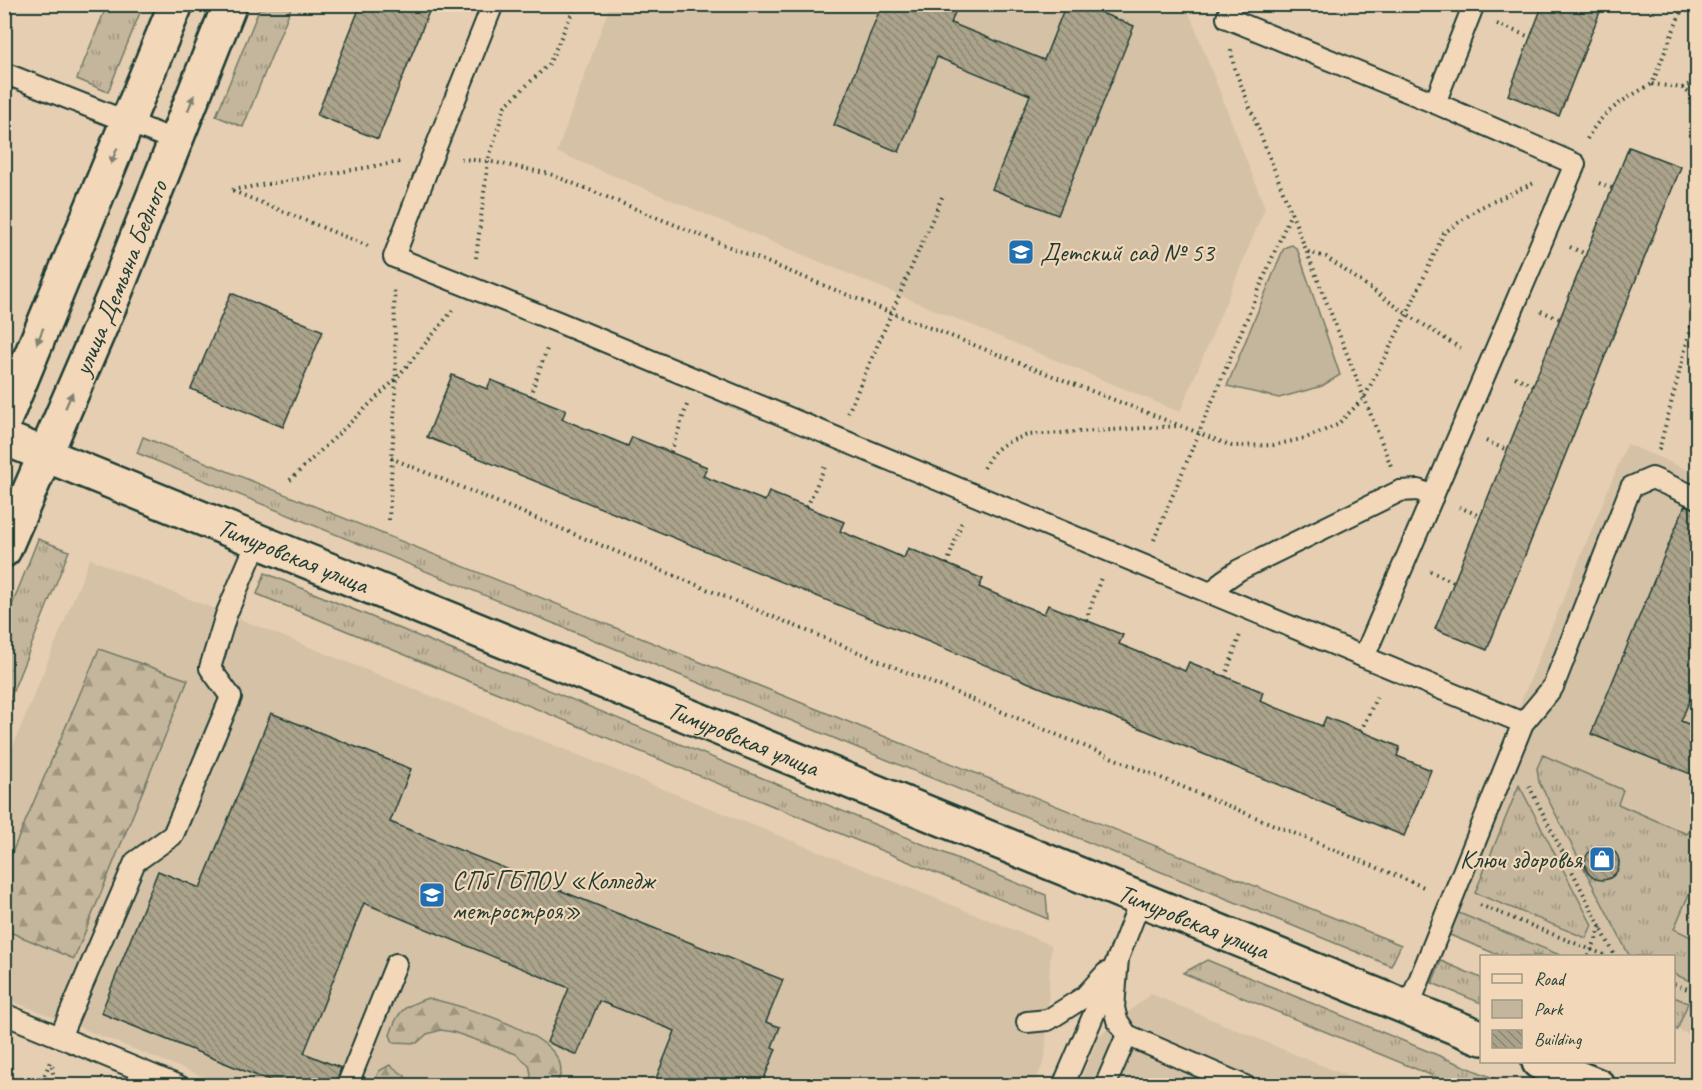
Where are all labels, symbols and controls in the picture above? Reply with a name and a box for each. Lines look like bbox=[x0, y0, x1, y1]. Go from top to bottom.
one-way arrow bbox=[187, 94, 196, 112]
one-way arrow bbox=[109, 147, 118, 165]
street label: улица Демьяна Бедного bbox=[65, 174, 176, 382]
place label: Детский сад № 53 bbox=[1040, 236, 1216, 269]
school or university icon: Детский сад № 53 bbox=[1006, 237, 1036, 267]
one-way arrow bbox=[35, 328, 45, 346]
one-way arrow bbox=[64, 390, 74, 408]
street label: Тимуровская улица bbox=[212, 510, 375, 602]
street label: Тимуровская улица bbox=[663, 693, 825, 785]
place label: Ключ здоровья bbox=[1460, 843, 1584, 876]
shop icon: Ключ здоровья bbox=[1587, 844, 1617, 874]
place label: СПб ГБПОУ «Колледж метростроя» bbox=[452, 864, 657, 927]
street label: Тимуровская улица bbox=[1113, 876, 1275, 967]
school or university icon: СПб ГБПОУ «Колледж метростроя» bbox=[417, 880, 447, 910]
legend bbox=[1480, 955, 1675, 1063]
text: Road bbox=[1534, 968, 1567, 990]
text: Park bbox=[1534, 998, 1564, 1020]
text: Building bbox=[1534, 1028, 1583, 1050]

